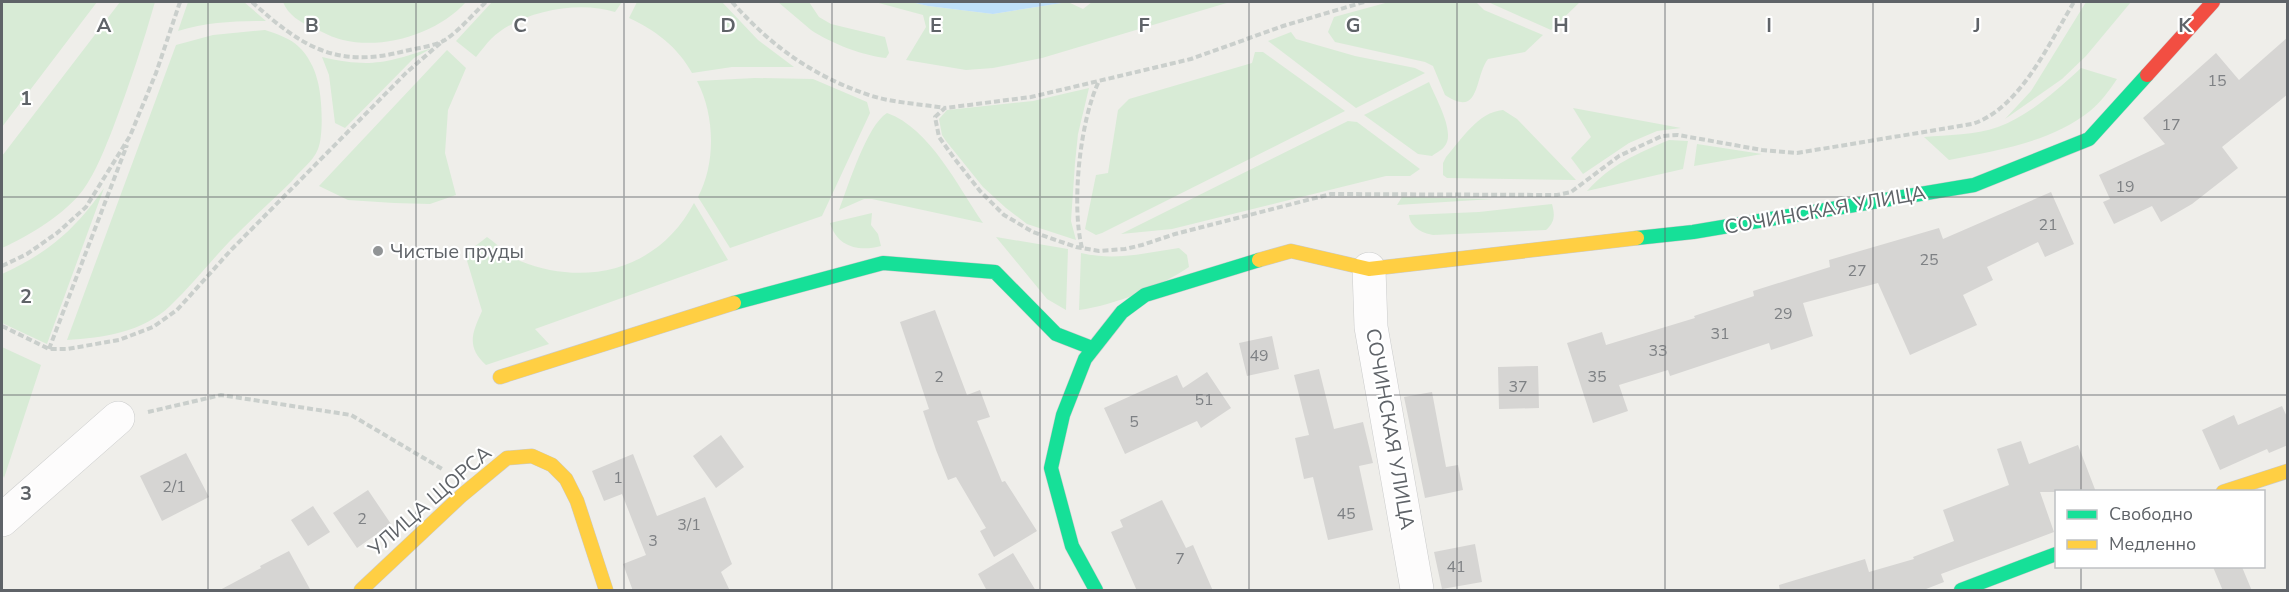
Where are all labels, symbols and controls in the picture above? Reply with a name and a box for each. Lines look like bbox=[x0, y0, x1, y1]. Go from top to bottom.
text: A bbox=[97, 12, 112, 39]
text: B bbox=[305, 12, 319, 39]
text: C bbox=[513, 12, 527, 39]
text: D bbox=[720, 12, 736, 39]
text: E bbox=[930, 12, 942, 39]
text: F bbox=[1138, 12, 1150, 39]
text: G bbox=[1346, 12, 1360, 39]
text: H bbox=[1553, 12, 1569, 39]
text: I bbox=[1766, 12, 1772, 39]
text: J bbox=[1972, 12, 1981, 39]
text: K bbox=[2178, 12, 2192, 39]
house number: 15 bbox=[2207, 70, 2227, 92]
text: 1 bbox=[20, 85, 32, 112]
house number: 17 bbox=[2161, 114, 2181, 136]
house number: 19 bbox=[2115, 176, 2135, 198]
street label: СОЧИНСКАЯ УЛИЦА bbox=[1722, 179, 1928, 241]
house number: 21 bbox=[2038, 214, 2058, 236]
place label: Чистые пруды bbox=[390, 238, 524, 265]
marker: Чистые пруды bbox=[371, 244, 385, 258]
house number: 25 bbox=[1919, 249, 1939, 271]
house number: 27 bbox=[1847, 260, 1867, 282]
text: 2 bbox=[20, 283, 32, 310]
house number: 29 bbox=[1773, 303, 1793, 325]
house number: 31 bbox=[1710, 323, 1730, 345]
street label: СОЧИНСКАЯ УЛИЦА bbox=[1359, 326, 1421, 532]
house number: 33 bbox=[1648, 340, 1668, 362]
house number: 49 bbox=[1249, 345, 1269, 367]
house number: 2 bbox=[934, 366, 944, 388]
house number: 35 bbox=[1587, 366, 1607, 388]
house number: 37 bbox=[1508, 376, 1528, 398]
house number: 51 bbox=[1194, 389, 1214, 411]
house number: 5 bbox=[1129, 411, 1139, 433]
street label: УЛИЦА ЩОРСА bbox=[362, 440, 498, 563]
house number: 1 bbox=[613, 467, 623, 489]
house number: 2/1 bbox=[162, 476, 186, 498]
text: 3 bbox=[20, 480, 32, 507]
legend bbox=[2055, 490, 2265, 568]
text: Свободно bbox=[2109, 502, 2193, 526]
house number: 45 bbox=[1336, 503, 1356, 525]
house number: 2 bbox=[357, 508, 367, 530]
house number: 3/1 bbox=[677, 514, 701, 536]
house number: 3 bbox=[648, 530, 658, 552]
text: Медленно bbox=[2109, 532, 2196, 556]
house number: 7 bbox=[1175, 548, 1185, 570]
house number: 41 bbox=[1446, 556, 1466, 578]

